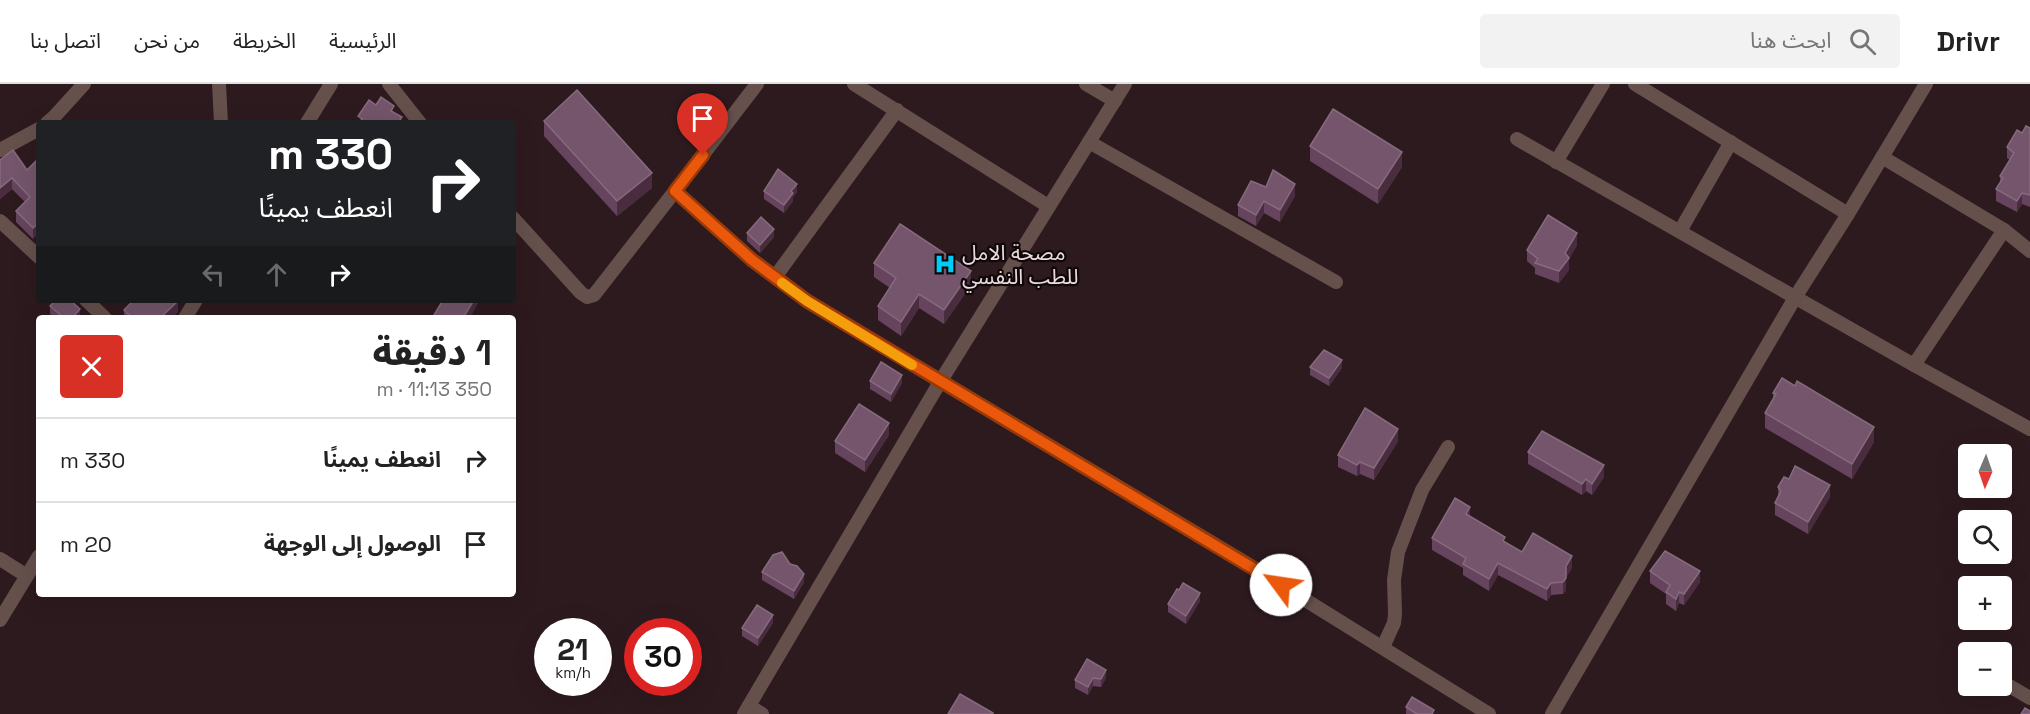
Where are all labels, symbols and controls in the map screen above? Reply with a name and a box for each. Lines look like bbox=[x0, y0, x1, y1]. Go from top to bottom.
search box bbox=[1480, 14, 1900, 68]
text: Drivr bbox=[1936, 23, 2000, 59]
icon: search bbox=[1846, 25, 1879, 58]
text: ابحث هنا bbox=[1750, 26, 1831, 54]
text: اتصل بنا bbox=[30, 27, 101, 54]
text: من نحن bbox=[134, 27, 200, 54]
text: الخريطة bbox=[233, 27, 296, 54]
text: الرئيسية bbox=[329, 27, 396, 54]
pin bbox=[677, 93, 728, 155]
icon: arrive bbox=[686, 102, 719, 135]
text: 330 m bbox=[268, 128, 393, 181]
icon: right bbox=[414, 144, 492, 222]
text: انعطف يمينًا bbox=[259, 190, 393, 225]
place label: مصحة الامل للطب النفسي bbox=[962, 239, 1078, 292]
hospital icon: مصحة الامل للطب النفسي bbox=[933, 252, 957, 276]
icon: left bbox=[197, 258, 230, 291]
icon: ahead bbox=[260, 258, 293, 291]
icon: right bbox=[323, 258, 356, 291]
text: 1 دقيقة bbox=[373, 330, 492, 376]
button: close bbox=[60, 335, 123, 398]
text: 350 m · 11:13 bbox=[377, 376, 492, 402]
icon: right bbox=[459, 444, 492, 477]
north arrow bbox=[1958, 444, 2012, 498]
map controls bbox=[1958, 444, 2012, 696]
text: انعطف يمينًا bbox=[323, 445, 441, 473]
text: 330 m bbox=[60, 446, 125, 474]
button: search bbox=[1958, 510, 2012, 564]
icon: arrive bbox=[459, 528, 492, 561]
text: الوصول إلى الوجهة bbox=[264, 529, 441, 557]
text: 20 m bbox=[60, 530, 112, 558]
position arrow bbox=[1249, 553, 1313, 617]
button: + bbox=[1958, 576, 2012, 630]
speed limit sign: 30 bbox=[624, 618, 702, 696]
text: 21 bbox=[557, 630, 589, 669]
button: − bbox=[1958, 642, 2012, 696]
text: km/h bbox=[555, 663, 591, 682]

